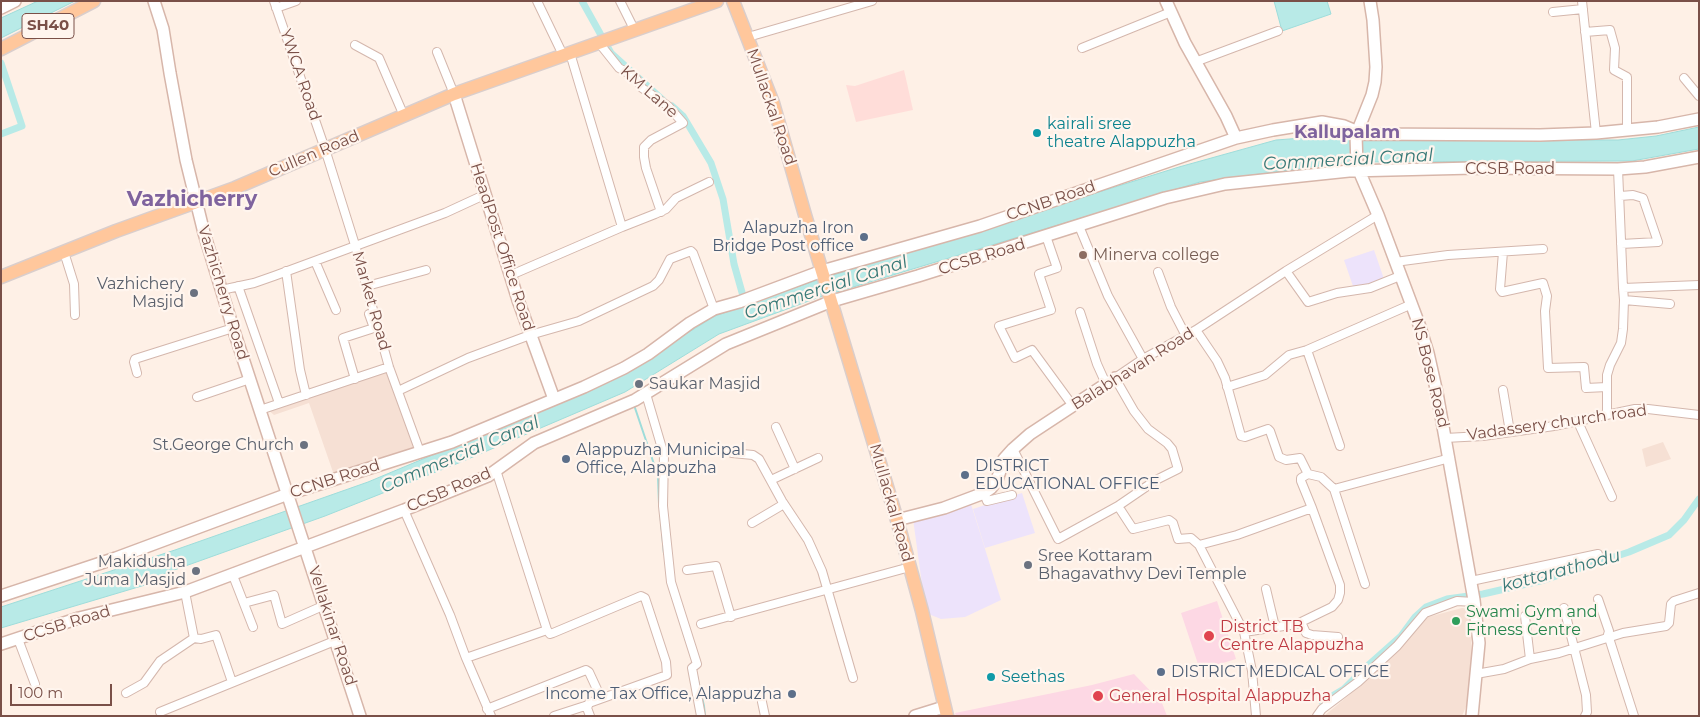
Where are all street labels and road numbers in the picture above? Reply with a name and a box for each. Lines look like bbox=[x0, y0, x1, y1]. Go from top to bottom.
road number: SH40 bbox=[22, 14, 74, 38]
street label: YWCA Road bbox=[275, 27, 325, 123]
street label: Mullackal Road bbox=[742, 46, 800, 168]
street label: KM Lane bbox=[616, 62, 682, 122]
street label: Cullen Road bbox=[266, 126, 362, 182]
street label: CCSB Road bbox=[1465, 159, 1555, 179]
street label: HeadPost Office Road bbox=[466, 160, 538, 334]
street label: CCNB Road bbox=[1004, 177, 1098, 225]
street label: Vazhicherry Road bbox=[193, 223, 253, 363]
street label: CCSB Road bbox=[936, 235, 1028, 279]
street label: Market Road bbox=[348, 249, 394, 353]
street label: NS Bose Road bbox=[1407, 316, 1453, 430]
street label: Balabhavan Road bbox=[1068, 324, 1198, 414]
street label: Vadassery church road bbox=[1466, 401, 1648, 445]
street label: Mullackal Road bbox=[865, 442, 917, 564]
street label: CCNB Road bbox=[288, 455, 382, 503]
street label: CCSB Road bbox=[404, 464, 494, 516]
street label: Vellakinar Road bbox=[304, 564, 360, 688]
street label: CCSB Road bbox=[21, 602, 113, 646]

